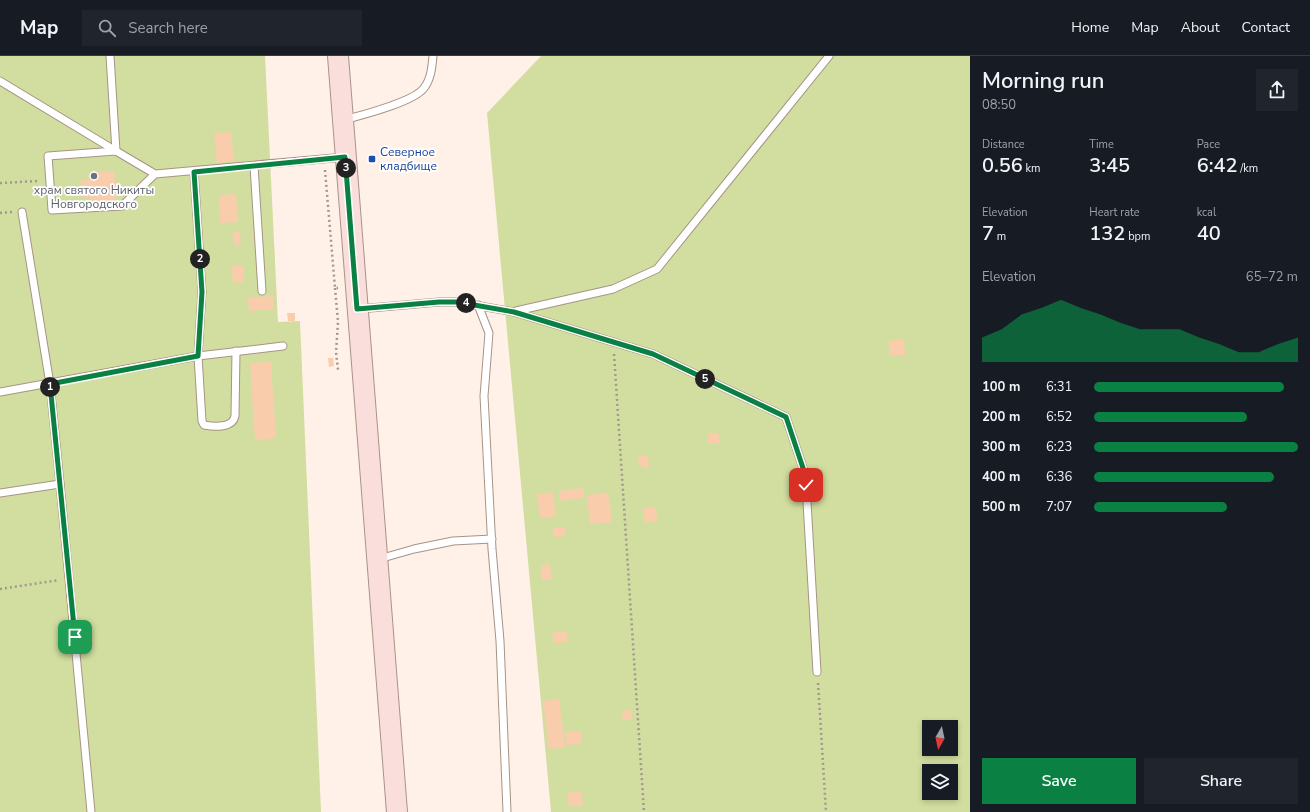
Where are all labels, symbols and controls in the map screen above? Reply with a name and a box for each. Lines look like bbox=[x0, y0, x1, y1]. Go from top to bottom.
search box bbox=[82, 10, 362, 46]
text: Map bbox=[20, 15, 58, 41]
icon: search bbox=[96, 17, 118, 39]
text: Search here bbox=[128, 18, 208, 38]
text: Home bbox=[1071, 18, 1109, 37]
text: Map bbox=[1131, 18, 1159, 37]
text: About bbox=[1181, 18, 1220, 37]
text: Contact bbox=[1242, 18, 1290, 37]
text: Morning run bbox=[982, 66, 1105, 96]
button: share bbox=[1256, 69, 1298, 111]
text: 08:50 bbox=[982, 96, 1016, 114]
text: Distance bbox=[982, 137, 1025, 152]
text: Time bbox=[1089, 137, 1114, 152]
text: Pace bbox=[1197, 137, 1220, 152]
place label: Северное кладбище bbox=[380, 144, 437, 174]
text: 0.56 bbox=[982, 152, 1023, 179]
text: 3:45 bbox=[1089, 152, 1130, 179]
text: 6:42 bbox=[1197, 152, 1237, 179]
marker: Северное кладбище bbox=[367, 154, 377, 164]
pin: 3 bbox=[336, 158, 356, 178]
text: 3 bbox=[343, 160, 349, 175]
text: km bbox=[1023, 161, 1041, 176]
text: /km bbox=[1237, 161, 1258, 176]
marker: храм святого Никиты Новгородского bbox=[89, 171, 99, 181]
place label: храм святого Никиты Новгородского bbox=[34, 182, 154, 212]
text: Elevation bbox=[982, 205, 1028, 220]
text: Heart rate bbox=[1089, 205, 1140, 220]
text: kcal bbox=[1197, 205, 1216, 220]
text: 7 bbox=[982, 220, 994, 247]
text: 132 bbox=[1089, 220, 1125, 247]
text: 40 bbox=[1197, 220, 1221, 247]
text: m bbox=[994, 229, 1006, 244]
text: bpm bbox=[1125, 229, 1150, 244]
pin: 2 bbox=[190, 249, 210, 269]
text: 2 bbox=[197, 251, 203, 266]
text: Elevation bbox=[982, 268, 1036, 286]
text: 65–72 m bbox=[1246, 268, 1298, 286]
pin: 4 bbox=[456, 293, 476, 313]
text: 4 bbox=[463, 295, 469, 310]
pin: 5 bbox=[695, 369, 715, 389]
text: 5 bbox=[702, 371, 708, 386]
pin: 1 bbox=[40, 377, 60, 397]
text: 100 m bbox=[982, 378, 1020, 396]
text: 6:31 bbox=[1046, 378, 1072, 396]
text: 1 bbox=[47, 379, 53, 394]
text: 200 m bbox=[982, 408, 1020, 426]
text: 6:52 bbox=[1046, 408, 1072, 426]
text: 300 m bbox=[982, 438, 1020, 456]
text: 6:23 bbox=[1046, 438, 1072, 456]
pin bbox=[789, 468, 823, 502]
text: 400 m bbox=[982, 468, 1020, 486]
text: 6:36 bbox=[1046, 468, 1072, 486]
icon: check bbox=[795, 474, 817, 496]
text: 500 m bbox=[982, 498, 1020, 516]
text: 7:07 bbox=[1046, 498, 1072, 516]
pin bbox=[58, 620, 92, 654]
icon: arrive bbox=[64, 626, 86, 648]
north arrow bbox=[922, 720, 958, 756]
map controls bbox=[922, 720, 958, 800]
button: Save bbox=[982, 758, 1136, 804]
button: Share bbox=[1144, 758, 1298, 804]
button: layers bbox=[922, 764, 958, 800]

